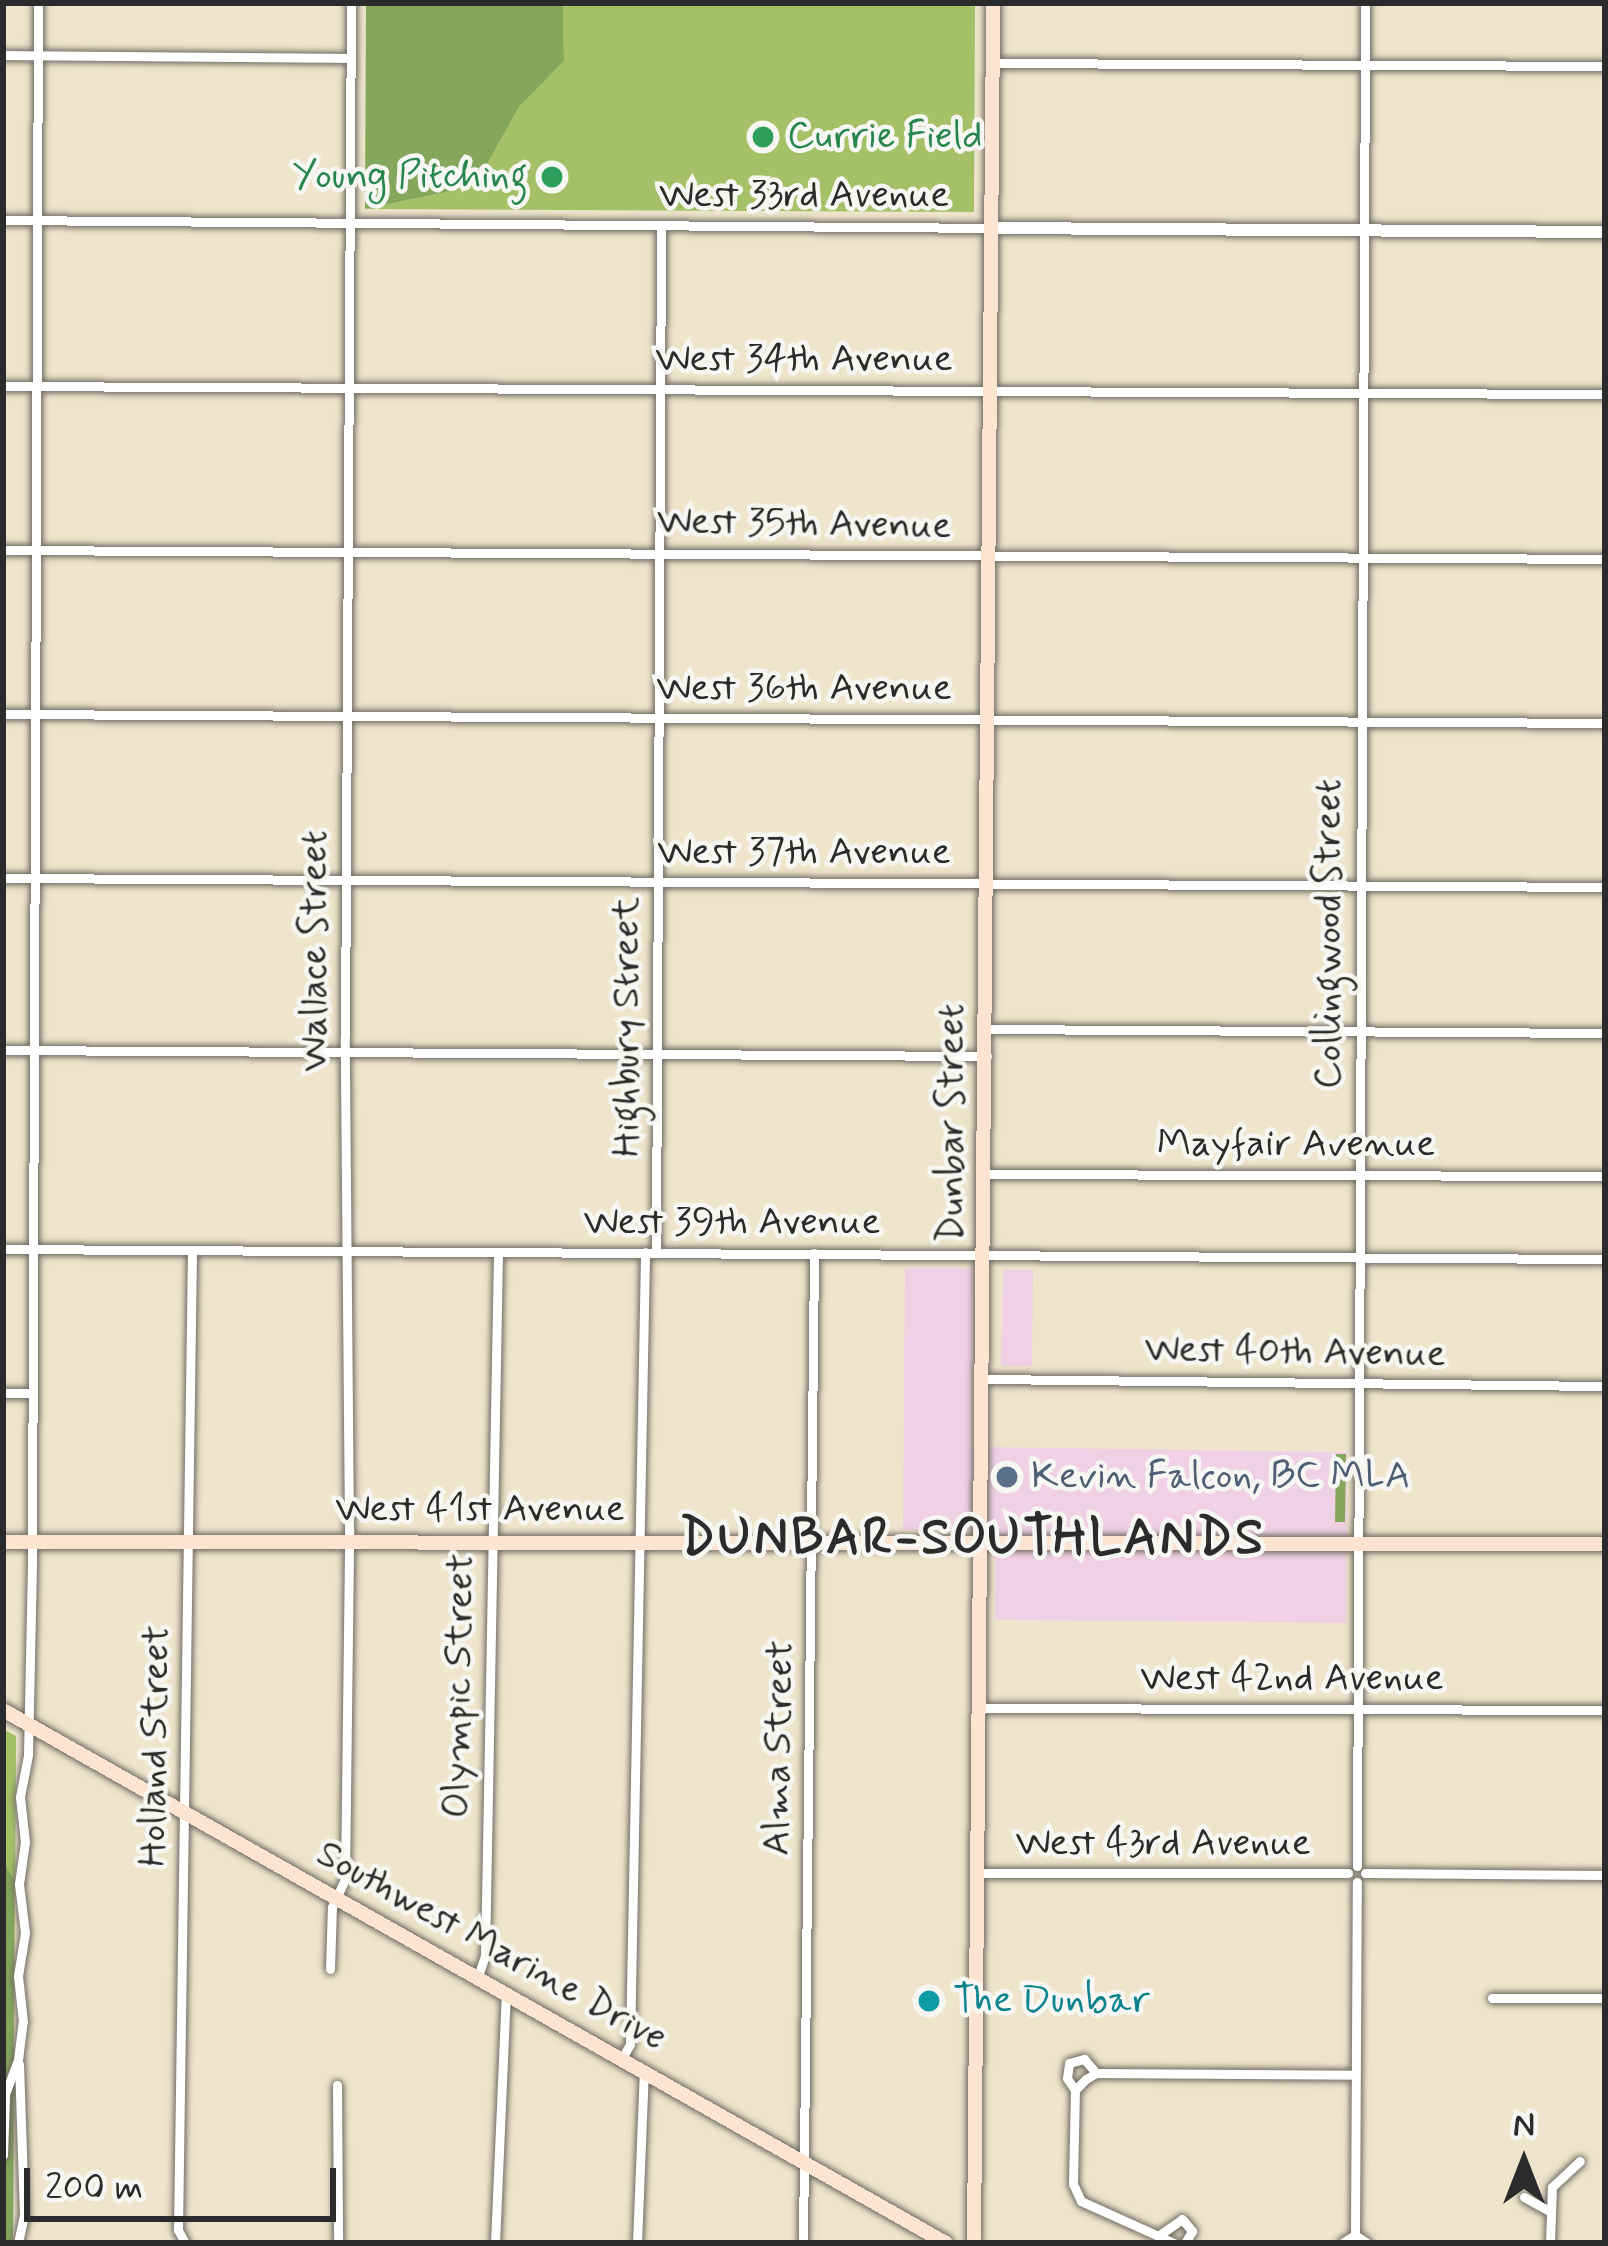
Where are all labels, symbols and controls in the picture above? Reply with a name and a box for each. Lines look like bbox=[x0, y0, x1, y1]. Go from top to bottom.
place label: Currie Field bbox=[787, 114, 982, 160]
marker: Currie Field bbox=[750, 124, 776, 150]
place label: Young Pitching bbox=[292, 154, 528, 200]
marker: Young Pitching bbox=[539, 164, 565, 190]
street label: West 33rd Avenue bbox=[658, 173, 950, 219]
street label: West 34th Avenue bbox=[655, 337, 953, 383]
street label: West 35th Avenue bbox=[656, 499, 952, 551]
street label: West 36th Avenue bbox=[656, 666, 952, 712]
street label: Collingwood Street bbox=[1307, 776, 1353, 1092]
street label: Wallace Street bbox=[293, 827, 339, 1075]
street label: West 37th Avenue bbox=[657, 830, 951, 876]
street label: Highbury Street bbox=[605, 897, 651, 1157]
street label: Dunbar Street bbox=[930, 1000, 976, 1246]
street label: Mayfair Avenue bbox=[1162, 1122, 1430, 1168]
street label: West 39th Avenue bbox=[584, 1200, 880, 1246]
street label: West 40th Avenue bbox=[1144, 1327, 1446, 1379]
place label: Kevin Falcon, BC MLA bbox=[1031, 1454, 1403, 1500]
marker: Kevin Falcon, BC MLA bbox=[994, 1464, 1020, 1490]
street label: West 41st Avenue bbox=[335, 1487, 625, 1533]
district label: DUNBAR-SOUTHLANDS bbox=[675, 1508, 1271, 1570]
street label: Olympic Street bbox=[434, 1554, 486, 1818]
street label: Holland Street bbox=[131, 1626, 181, 1866]
street label: Alma Street bbox=[755, 1641, 805, 1855]
street label: West 42nd Avenue bbox=[1139, 1656, 1445, 1702]
street label: West 43rd Avenue bbox=[1014, 1821, 1312, 1867]
street label: Southwest Marine Drive bbox=[308, 1831, 674, 2063]
place label: The Dunbar bbox=[953, 1978, 1146, 2024]
marker: The Dunbar bbox=[916, 1988, 942, 2014]
north arrow bbox=[1464, 2102, 1584, 2222]
text: N bbox=[1513, 2104, 1535, 2148]
scale bar bbox=[30, 2144, 342, 2218]
text: 200 m bbox=[45, 2165, 143, 2212]

